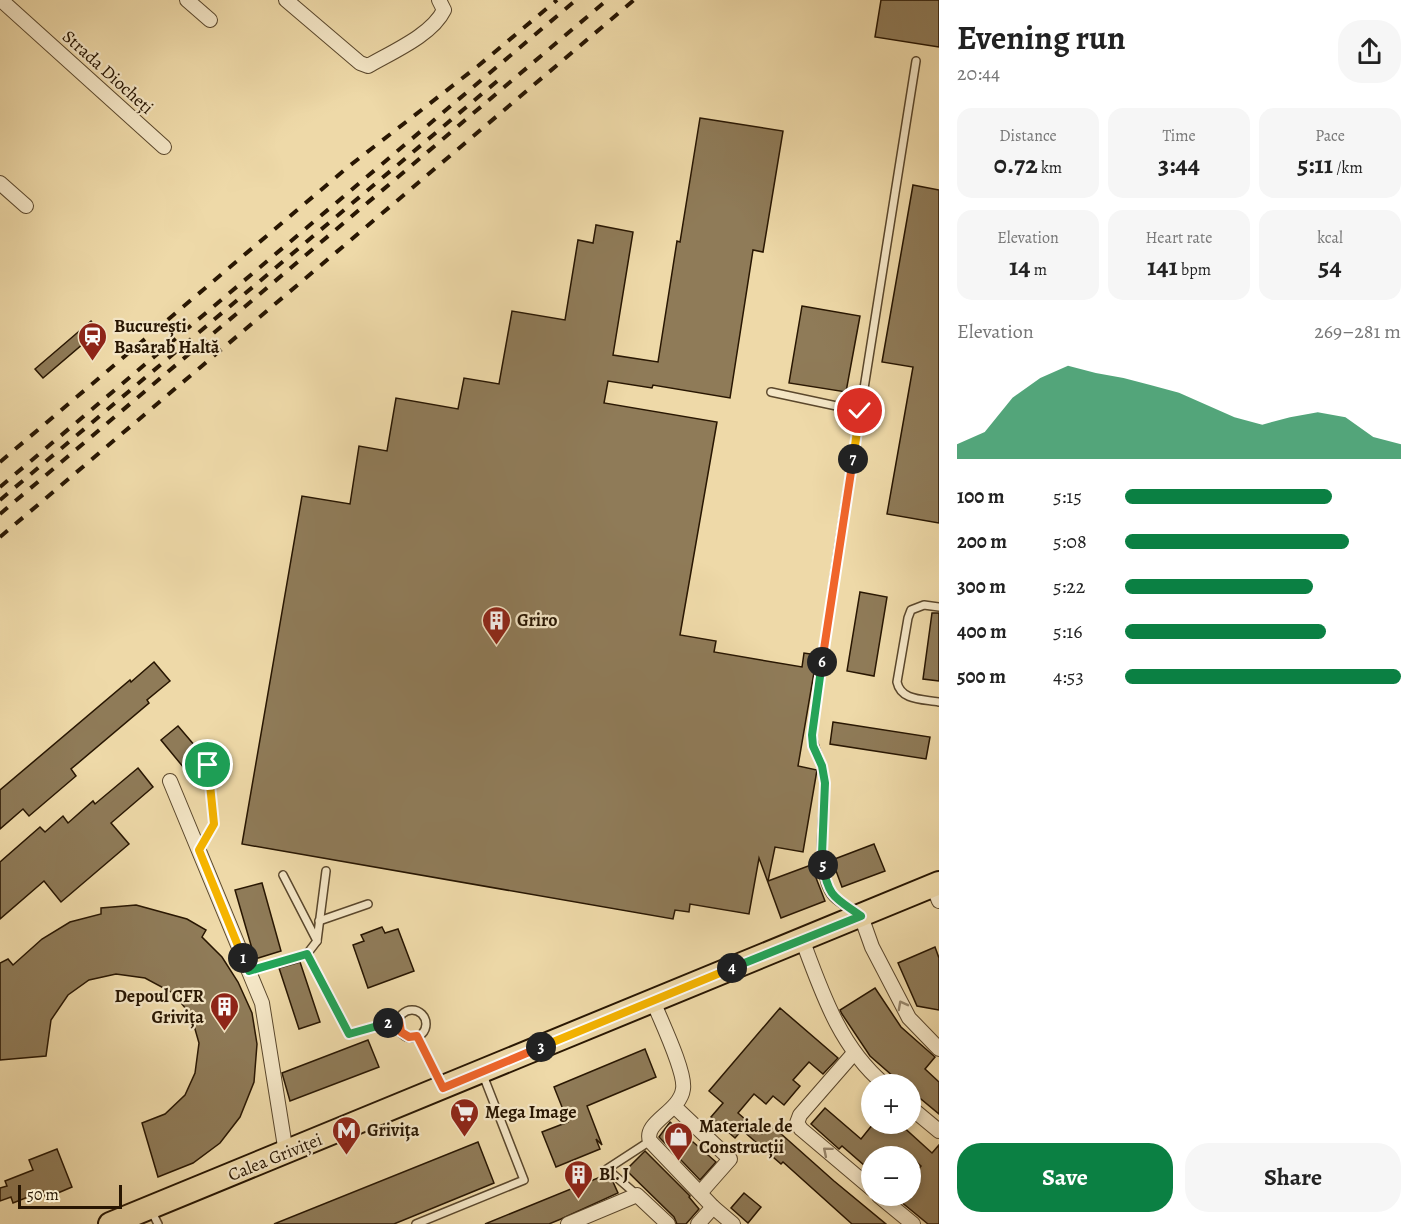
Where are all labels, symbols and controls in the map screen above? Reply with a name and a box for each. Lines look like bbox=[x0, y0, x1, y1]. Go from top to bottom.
text: Evening run bbox=[957, 15, 1126, 60]
button: share bbox=[1338, 20, 1401, 83]
street label: Strada Diocheți bbox=[57, 25, 159, 119]
text: 20:44 bbox=[957, 60, 1000, 87]
text: Distance bbox=[999, 125, 1057, 147]
text: Time bbox=[1162, 125, 1196, 147]
text: Pace bbox=[1315, 125, 1345, 147]
text: 0.72 bbox=[994, 147, 1038, 182]
text: 3:44 bbox=[1158, 147, 1200, 182]
text: 5:11 bbox=[1297, 147, 1333, 182]
text: km bbox=[1038, 157, 1062, 179]
text: /km bbox=[1333, 157, 1363, 179]
text: Elevation bbox=[997, 227, 1059, 249]
text: Heart rate bbox=[1146, 227, 1212, 249]
text: kcal bbox=[1317, 227, 1343, 249]
text: 14 bbox=[1009, 249, 1031, 284]
text: 141 bbox=[1147, 249, 1178, 284]
text: 54 bbox=[1318, 249, 1342, 284]
text: m bbox=[1031, 259, 1047, 281]
text: bpm bbox=[1178, 259, 1211, 281]
place label: București Basarab Haltă bbox=[114, 314, 220, 359]
text: Elevation bbox=[957, 318, 1034, 345]
text: 269–281 m bbox=[1314, 318, 1401, 345]
station icon: București Basarab Haltă bbox=[77, 320, 109, 362]
pin bbox=[834, 385, 885, 436]
icon: check bbox=[843, 394, 876, 427]
pin: 7 bbox=[838, 444, 868, 474]
text: 7 bbox=[850, 448, 856, 470]
text: 100 m bbox=[957, 483, 1005, 510]
text: 5:15 bbox=[1053, 483, 1082, 510]
text: 200 m bbox=[957, 528, 1007, 555]
text: 5:08 bbox=[1053, 528, 1087, 555]
text: 300 m bbox=[957, 573, 1006, 600]
text: 5:22 bbox=[1053, 573, 1085, 600]
building icon: Griro bbox=[480, 604, 512, 646]
place label: Griro bbox=[517, 608, 558, 632]
text: 400 m bbox=[957, 618, 1007, 645]
text: 5:16 bbox=[1053, 618, 1082, 645]
pin: 6 bbox=[807, 647, 837, 677]
text: 6 bbox=[818, 651, 826, 673]
text: 500 m bbox=[957, 663, 1006, 690]
text: 4:53 bbox=[1053, 663, 1084, 690]
pin bbox=[182, 739, 233, 790]
icon: arrive bbox=[191, 748, 224, 781]
pin: 5 bbox=[808, 850, 838, 880]
text: 5 bbox=[820, 854, 826, 876]
pin: 1 bbox=[228, 943, 258, 973]
text: 1 bbox=[240, 947, 246, 969]
pin: 4 bbox=[717, 953, 747, 983]
text: 4 bbox=[728, 957, 736, 979]
place label: Depoul CFR Grivița bbox=[114, 984, 204, 1029]
building icon: Depoul CFR Grivița bbox=[209, 990, 241, 1032]
one-way arrow bbox=[898, 1001, 909, 1011]
pin: 2 bbox=[373, 1008, 403, 1038]
text: 2 bbox=[384, 1012, 392, 1034]
pin: 3 bbox=[526, 1032, 556, 1062]
text: 3 bbox=[538, 1036, 544, 1058]
map controls bbox=[861, 1074, 921, 1206]
button: + bbox=[861, 1074, 921, 1134]
supermarket icon: Mega Image bbox=[448, 1096, 480, 1138]
place label: Mega Image bbox=[485, 1100, 576, 1124]
metro station icon: Grivița bbox=[330, 1114, 362, 1156]
place label: Materiale de Construcții bbox=[699, 1114, 792, 1159]
place label: Grivița bbox=[367, 1118, 420, 1142]
shop icon: Materiale de Construcții bbox=[662, 1120, 694, 1162]
street label: Calea Griviței bbox=[224, 1127, 326, 1187]
button: Save bbox=[957, 1143, 1173, 1212]
button: Share bbox=[1185, 1143, 1401, 1212]
button: − bbox=[861, 1146, 921, 1206]
one-way arrow bbox=[823, 1147, 834, 1158]
building icon: Bl. J bbox=[562, 1158, 594, 1200]
place label: Bl. J bbox=[599, 1162, 629, 1186]
scale bar bbox=[18, 1182, 122, 1210]
text: 50 m bbox=[27, 1184, 59, 1206]

